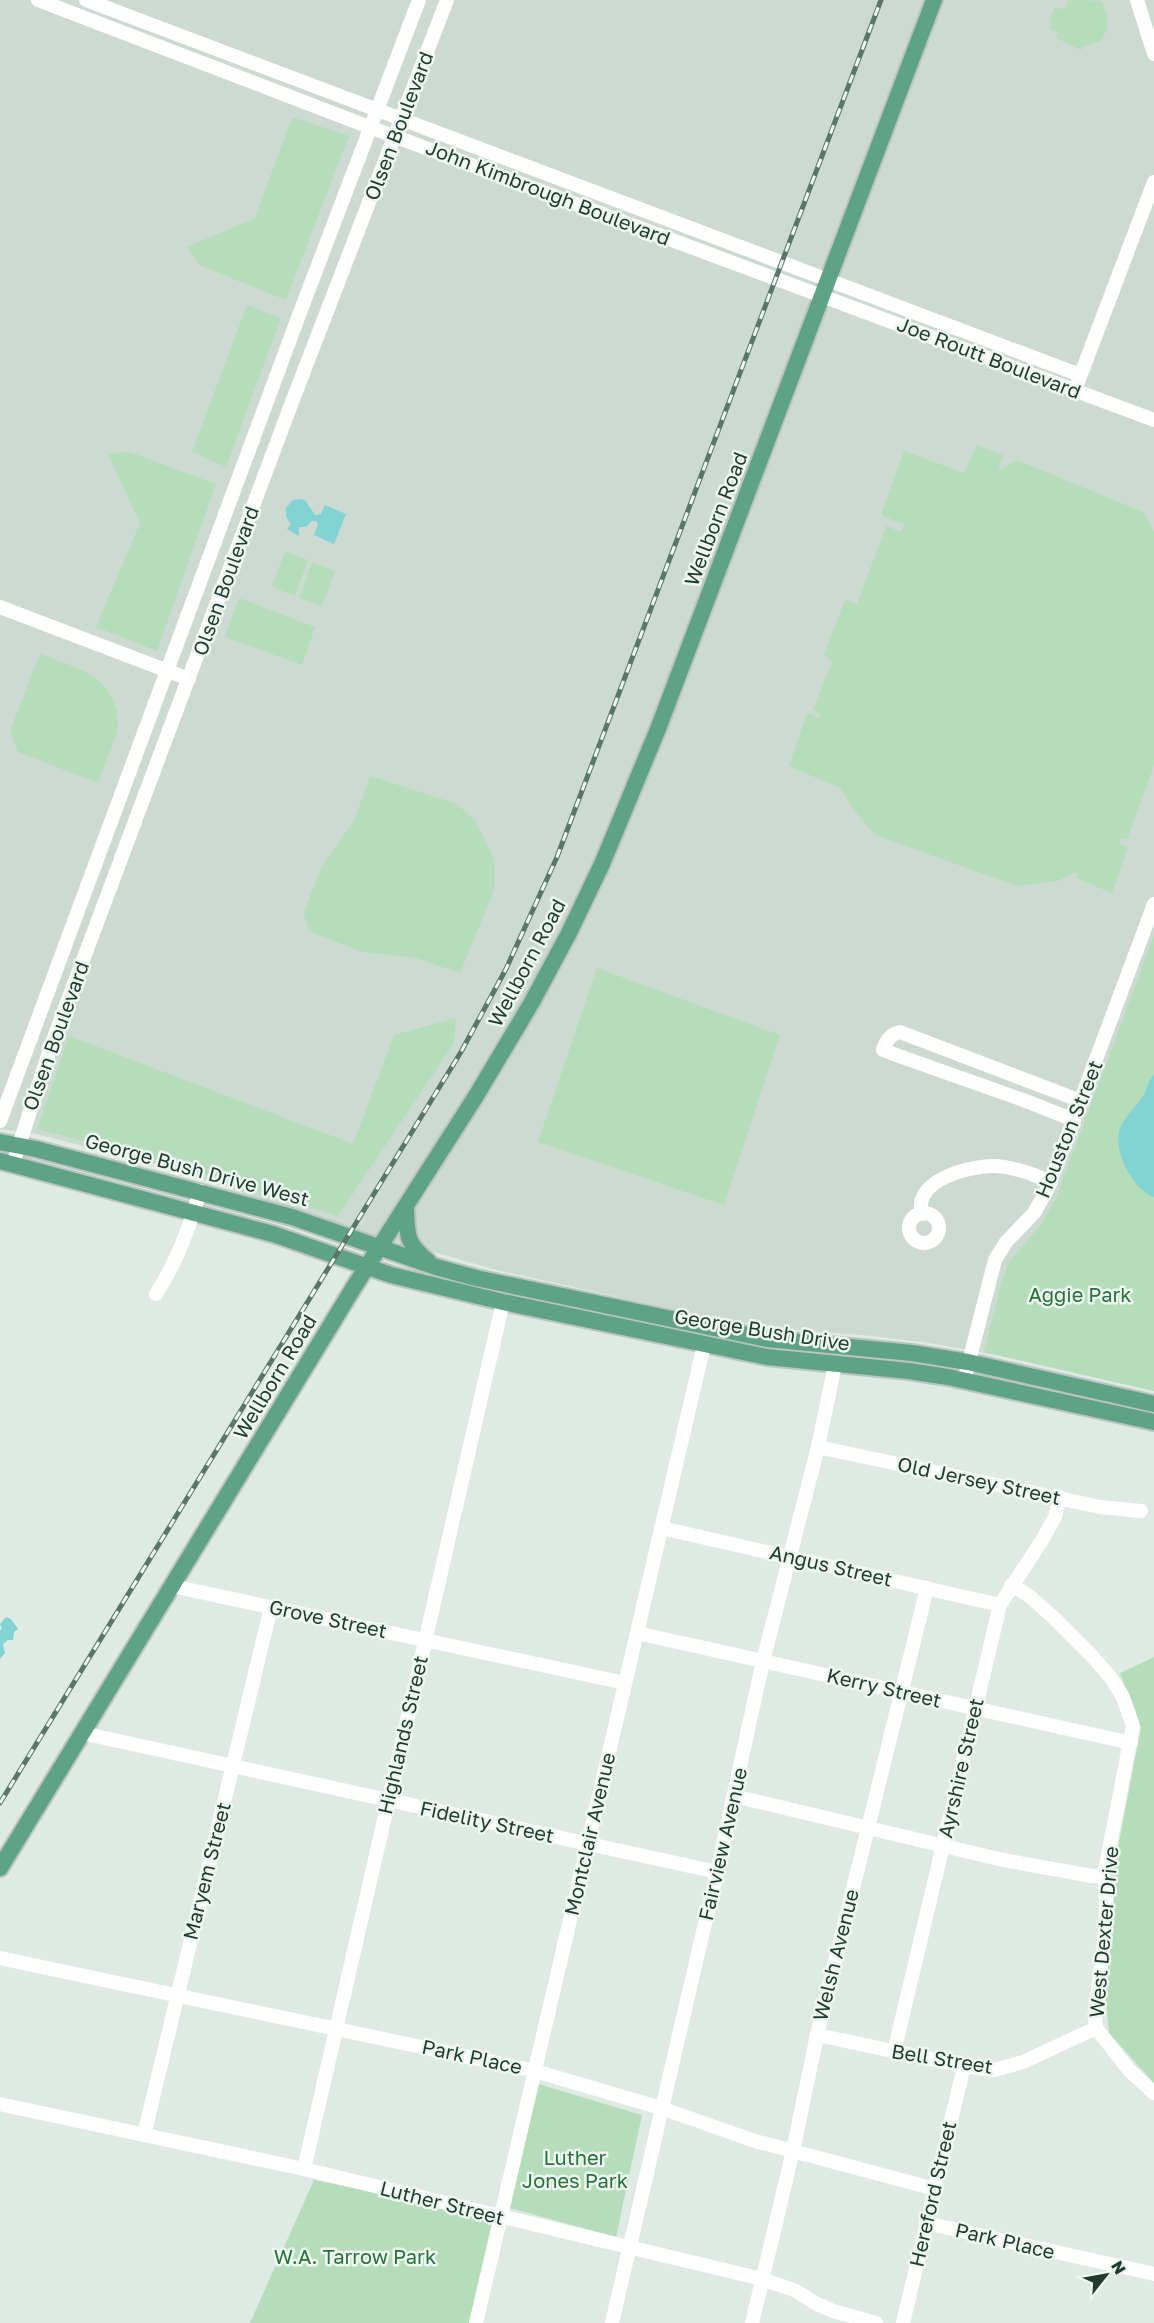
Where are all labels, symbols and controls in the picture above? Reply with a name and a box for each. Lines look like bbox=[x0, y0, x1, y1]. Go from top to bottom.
street label: Olsen Boulevard bbox=[359, 48, 437, 203]
street label: John Kimbrough Boulevard bbox=[423, 134, 674, 250]
street label: Joe Routt Boulevard bbox=[894, 311, 1085, 403]
street label: Wellborn Road bbox=[679, 448, 752, 589]
street label: Olsen Boulevard bbox=[187, 503, 263, 659]
street label: Wellborn Road bbox=[482, 895, 570, 1031]
street label: Olsen Boulevard bbox=[17, 958, 93, 1114]
street label: Houston Street bbox=[1030, 1056, 1107, 1201]
street label: George Bush Drive West bbox=[83, 1128, 312, 1210]
park label: Aggie Park bbox=[1028, 1282, 1132, 1306]
street label: George Bush Drive bbox=[673, 1303, 852, 1355]
street label: Wellborn Road bbox=[227, 1310, 321, 1443]
street label: Old Jersey Street bbox=[896, 1451, 1063, 1509]
street label: Angus Street bbox=[768, 1539, 895, 1591]
street label: Grove Street bbox=[267, 1594, 389, 1642]
street label: Highlands Street bbox=[372, 1653, 432, 1817]
street label: Kerry Street bbox=[825, 1662, 944, 1712]
street label: Ayrshire Street bbox=[932, 1695, 988, 1840]
street label: Montclair Avenue bbox=[559, 1750, 619, 1918]
street label: Fairview Avenue bbox=[693, 1765, 751, 1923]
street label: Fidelity Street bbox=[418, 1795, 557, 1847]
street label: Maryem Street bbox=[177, 1799, 235, 1942]
street label: West Dexter Drive bbox=[1084, 1845, 1122, 2019]
street label: Welsh Avenue bbox=[807, 1886, 863, 2023]
street label: Park Place bbox=[420, 2034, 524, 2078]
street label: Bell Street bbox=[890, 2038, 994, 2078]
street label: Hereford Street bbox=[904, 2118, 960, 2269]
park label: Luther Jones Park bbox=[522, 2145, 628, 2192]
street label: Luther Street bbox=[378, 2175, 507, 2229]
street label: Park Place bbox=[953, 2217, 1057, 2263]
park label: W.A. Tarrow Park bbox=[274, 2244, 436, 2268]
north arrow bbox=[1076, 2245, 1136, 2305]
text: N bbox=[1107, 2257, 1131, 2278]

